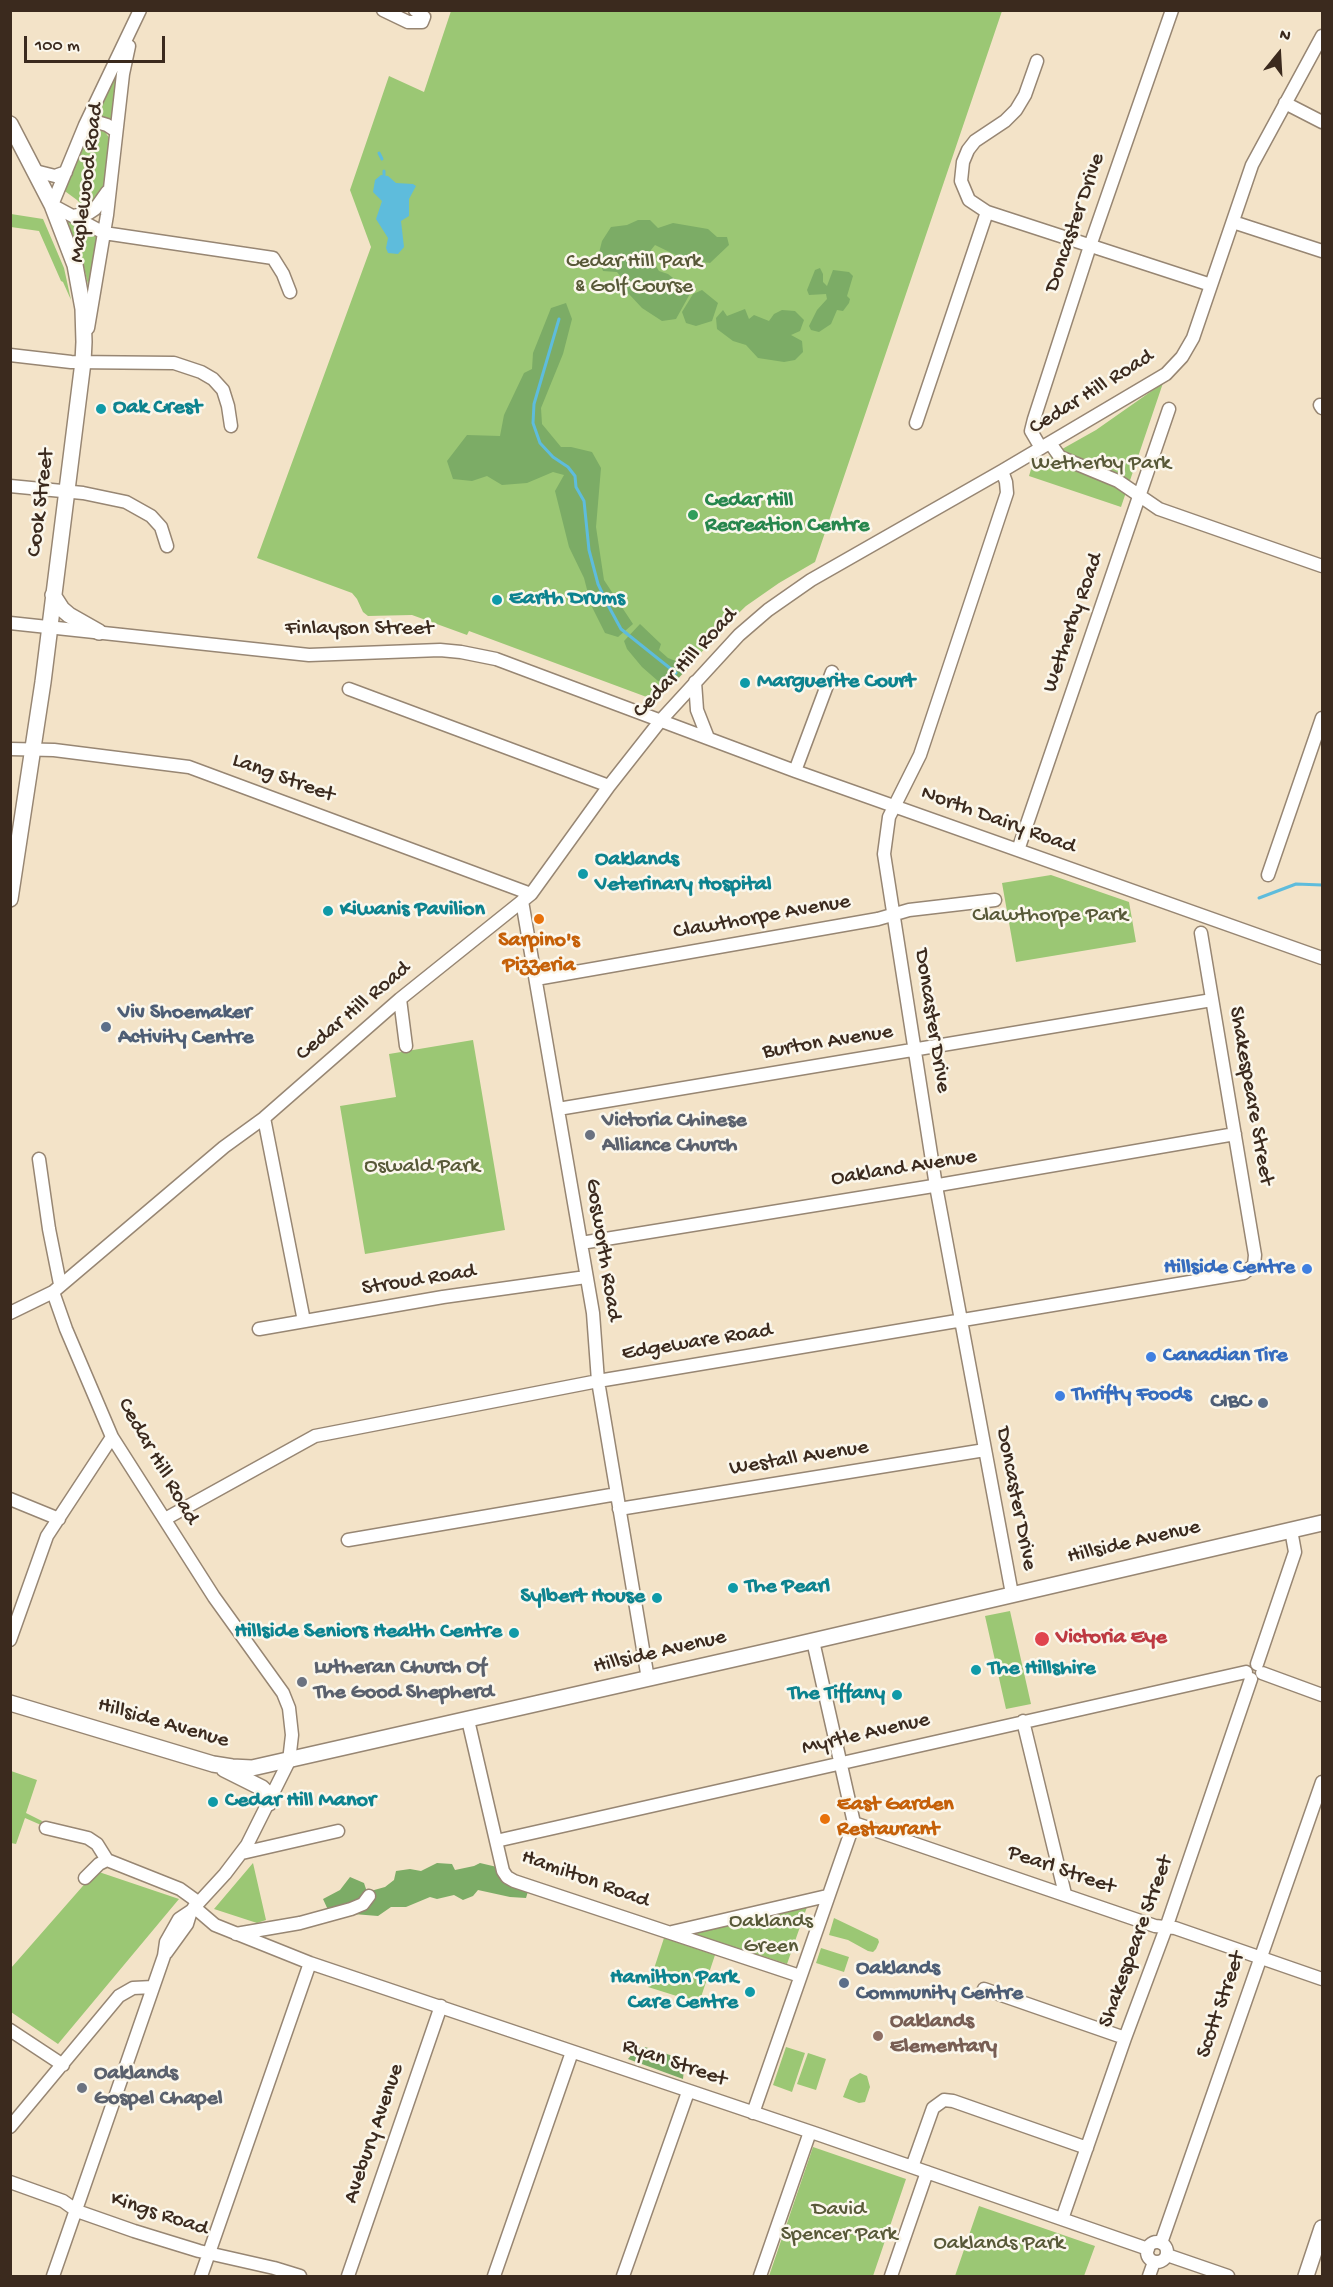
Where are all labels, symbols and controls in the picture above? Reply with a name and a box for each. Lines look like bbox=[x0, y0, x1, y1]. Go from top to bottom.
scale bar bbox=[27, 24, 168, 62]
north arrow bbox=[1249, 24, 1309, 84]
text: N bbox=[1277, 26, 1293, 47]
text: 100 m bbox=[35, 36, 80, 57]
street label: Maplewood Road bbox=[65, 102, 111, 264]
street label: Doncaster Drive bbox=[1040, 150, 1112, 296]
park label: Cedar Hill Park & Golf Course bbox=[566, 250, 702, 302]
street label: Cedar Hill Road bbox=[1025, 344, 1159, 442]
place label: Oak Crest bbox=[113, 396, 202, 422]
marker: Oak Crest bbox=[94, 402, 108, 416]
street label: Cook Street bbox=[22, 448, 62, 558]
park label: Wetherby Park bbox=[1031, 452, 1171, 478]
place label: Cedar Hill Recreation Centre bbox=[705, 489, 869, 540]
marker: Cedar Hill Recreation Centre bbox=[686, 508, 700, 522]
street label: Wetherby Road bbox=[1038, 550, 1110, 696]
place label: Earth Drums bbox=[509, 587, 625, 613]
marker: Earth Drums bbox=[490, 593, 504, 607]
street label: Cedar Hill Road bbox=[628, 603, 744, 725]
street label: Finlayson Street bbox=[285, 617, 433, 643]
place label: Marguerite Court bbox=[757, 670, 915, 696]
marker: Marguerite Court bbox=[738, 676, 752, 690]
street label: Lang Street bbox=[228, 748, 338, 810]
street label: North Dairy Road bbox=[917, 781, 1079, 861]
place label: Oaklands Veterinary Hospital bbox=[595, 848, 772, 900]
marker: Oaklands Veterinary Hospital bbox=[576, 867, 590, 881]
street label: Clawthorpe Avenue bbox=[671, 889, 853, 947]
place label: Kiwanis Pavilion bbox=[340, 898, 485, 924]
marker: Kiwanis Pavilion bbox=[321, 904, 335, 918]
park label: Clawthorpe Park bbox=[972, 904, 1128, 930]
marker: Sarpino's Pizzeria bbox=[532, 912, 546, 926]
place label: Sarpino's Pizzeria bbox=[498, 929, 580, 980]
street label: Doncaster Drive bbox=[907, 947, 955, 1095]
street label: Cedar Hill Road bbox=[291, 956, 417, 1068]
place label: Viv Shoemaker Activity Centre bbox=[118, 1001, 254, 1052]
street label: Shakespeare Street bbox=[1221, 1005, 1279, 1187]
marker: Viv Shoemaker Activity Centre bbox=[99, 1020, 113, 1034]
street label: Burton Avenue bbox=[761, 1020, 895, 1066]
place label: Victoria Chinese Alliance Church bbox=[602, 1109, 747, 1160]
marker: Victoria Chinese Alliance Church bbox=[583, 1128, 597, 1142]
street label: Oakland Avenue bbox=[829, 1144, 979, 1194]
park label: Oswald Park bbox=[364, 1155, 480, 1181]
street label: Gosworth Road bbox=[578, 1177, 626, 1323]
place label: Hillside Centre bbox=[1164, 1256, 1295, 1282]
street label: Stroud Road bbox=[360, 1259, 478, 1303]
marker: Hillside Centre bbox=[1300, 1262, 1314, 1276]
street label: Edgeware Road bbox=[620, 1318, 774, 1368]
place label: Canadian Tire bbox=[1163, 1344, 1288, 1370]
marker: Canadian Tire bbox=[1144, 1350, 1158, 1364]
place label: Thrifty Foods bbox=[1072, 1383, 1192, 1409]
marker: Thrifty Foods bbox=[1053, 1389, 1067, 1403]
place label: CIBC bbox=[1211, 1390, 1251, 1416]
street label: Cedar Hill Road bbox=[110, 1394, 204, 1530]
marker: CIBC bbox=[1256, 1396, 1270, 1410]
street label: Doncaster Drive bbox=[988, 1425, 1042, 1573]
street label: Westall Avenue bbox=[728, 1435, 870, 1483]
street label: Hillside Avenue bbox=[1065, 1515, 1203, 1571]
place label: The Pearl bbox=[745, 1575, 830, 1601]
marker: The Pearl bbox=[726, 1581, 740, 1595]
place label: Sylbert House bbox=[520, 1585, 645, 1611]
marker: Sylbert House bbox=[650, 1591, 664, 1605]
place label: Hillside Seniors Health Centre bbox=[235, 1620, 502, 1646]
street label: Hillside Avenue bbox=[591, 1625, 729, 1681]
marker: Hillside Seniors Health Centre bbox=[507, 1626, 521, 1640]
place label: Victoria Eye bbox=[1056, 1626, 1167, 1652]
marker: Victoria Eye bbox=[1033, 1630, 1051, 1648]
place label: Lutheran Church Of The Good Shepherd bbox=[314, 1656, 494, 1708]
place label: The Hillshire bbox=[988, 1657, 1096, 1683]
marker: The Hillshire bbox=[969, 1663, 983, 1677]
marker: Lutheran Church Of The Good Shepherd bbox=[295, 1675, 309, 1689]
place label: The Tiffany bbox=[788, 1682, 885, 1708]
marker: The Tiffany bbox=[890, 1688, 904, 1702]
street label: Hillside Avenue bbox=[94, 1693, 232, 1755]
street label: Myrtle Avenue bbox=[799, 1707, 933, 1763]
place label: Cedar Hill Manor bbox=[225, 1789, 376, 1815]
place label: East Garden Restaurant bbox=[837, 1793, 954, 1844]
marker: Cedar Hill Manor bbox=[206, 1795, 220, 1809]
marker: East Garden Restaurant bbox=[818, 1812, 832, 1826]
street label: Pearl Street bbox=[1004, 1840, 1118, 1902]
street label: Hamilton Road bbox=[517, 1845, 653, 1915]
street label: Shakespeare Street bbox=[1094, 1852, 1180, 2032]
park label: Oaklands Green bbox=[729, 1910, 813, 1962]
street label: Scott Street bbox=[1191, 1948, 1253, 2062]
place label: Oaklands Community Centre bbox=[856, 1957, 1023, 2008]
place label: Hamilton Park Care Centre bbox=[610, 1966, 738, 2018]
marker: Oaklands Community Centre bbox=[837, 1976, 851, 1990]
marker: Hamilton Park Care Centre bbox=[743, 1985, 757, 1999]
place label: Oaklands Elementary bbox=[890, 2010, 997, 2062]
marker: Oaklands Elementary bbox=[871, 2029, 885, 2043]
street label: Ryan Street bbox=[618, 2034, 730, 2094]
street label: Avebury Avenue bbox=[339, 2061, 411, 2207]
place label: Oaklands Gospel Chapel bbox=[94, 2062, 223, 2114]
marker: Oaklands Gospel Chapel bbox=[75, 2081, 89, 2095]
street label: Kings Road bbox=[107, 2187, 211, 2243]
park label: David Spencer Park bbox=[781, 2198, 897, 2250]
park label: Oaklands Park bbox=[934, 2232, 1064, 2258]

